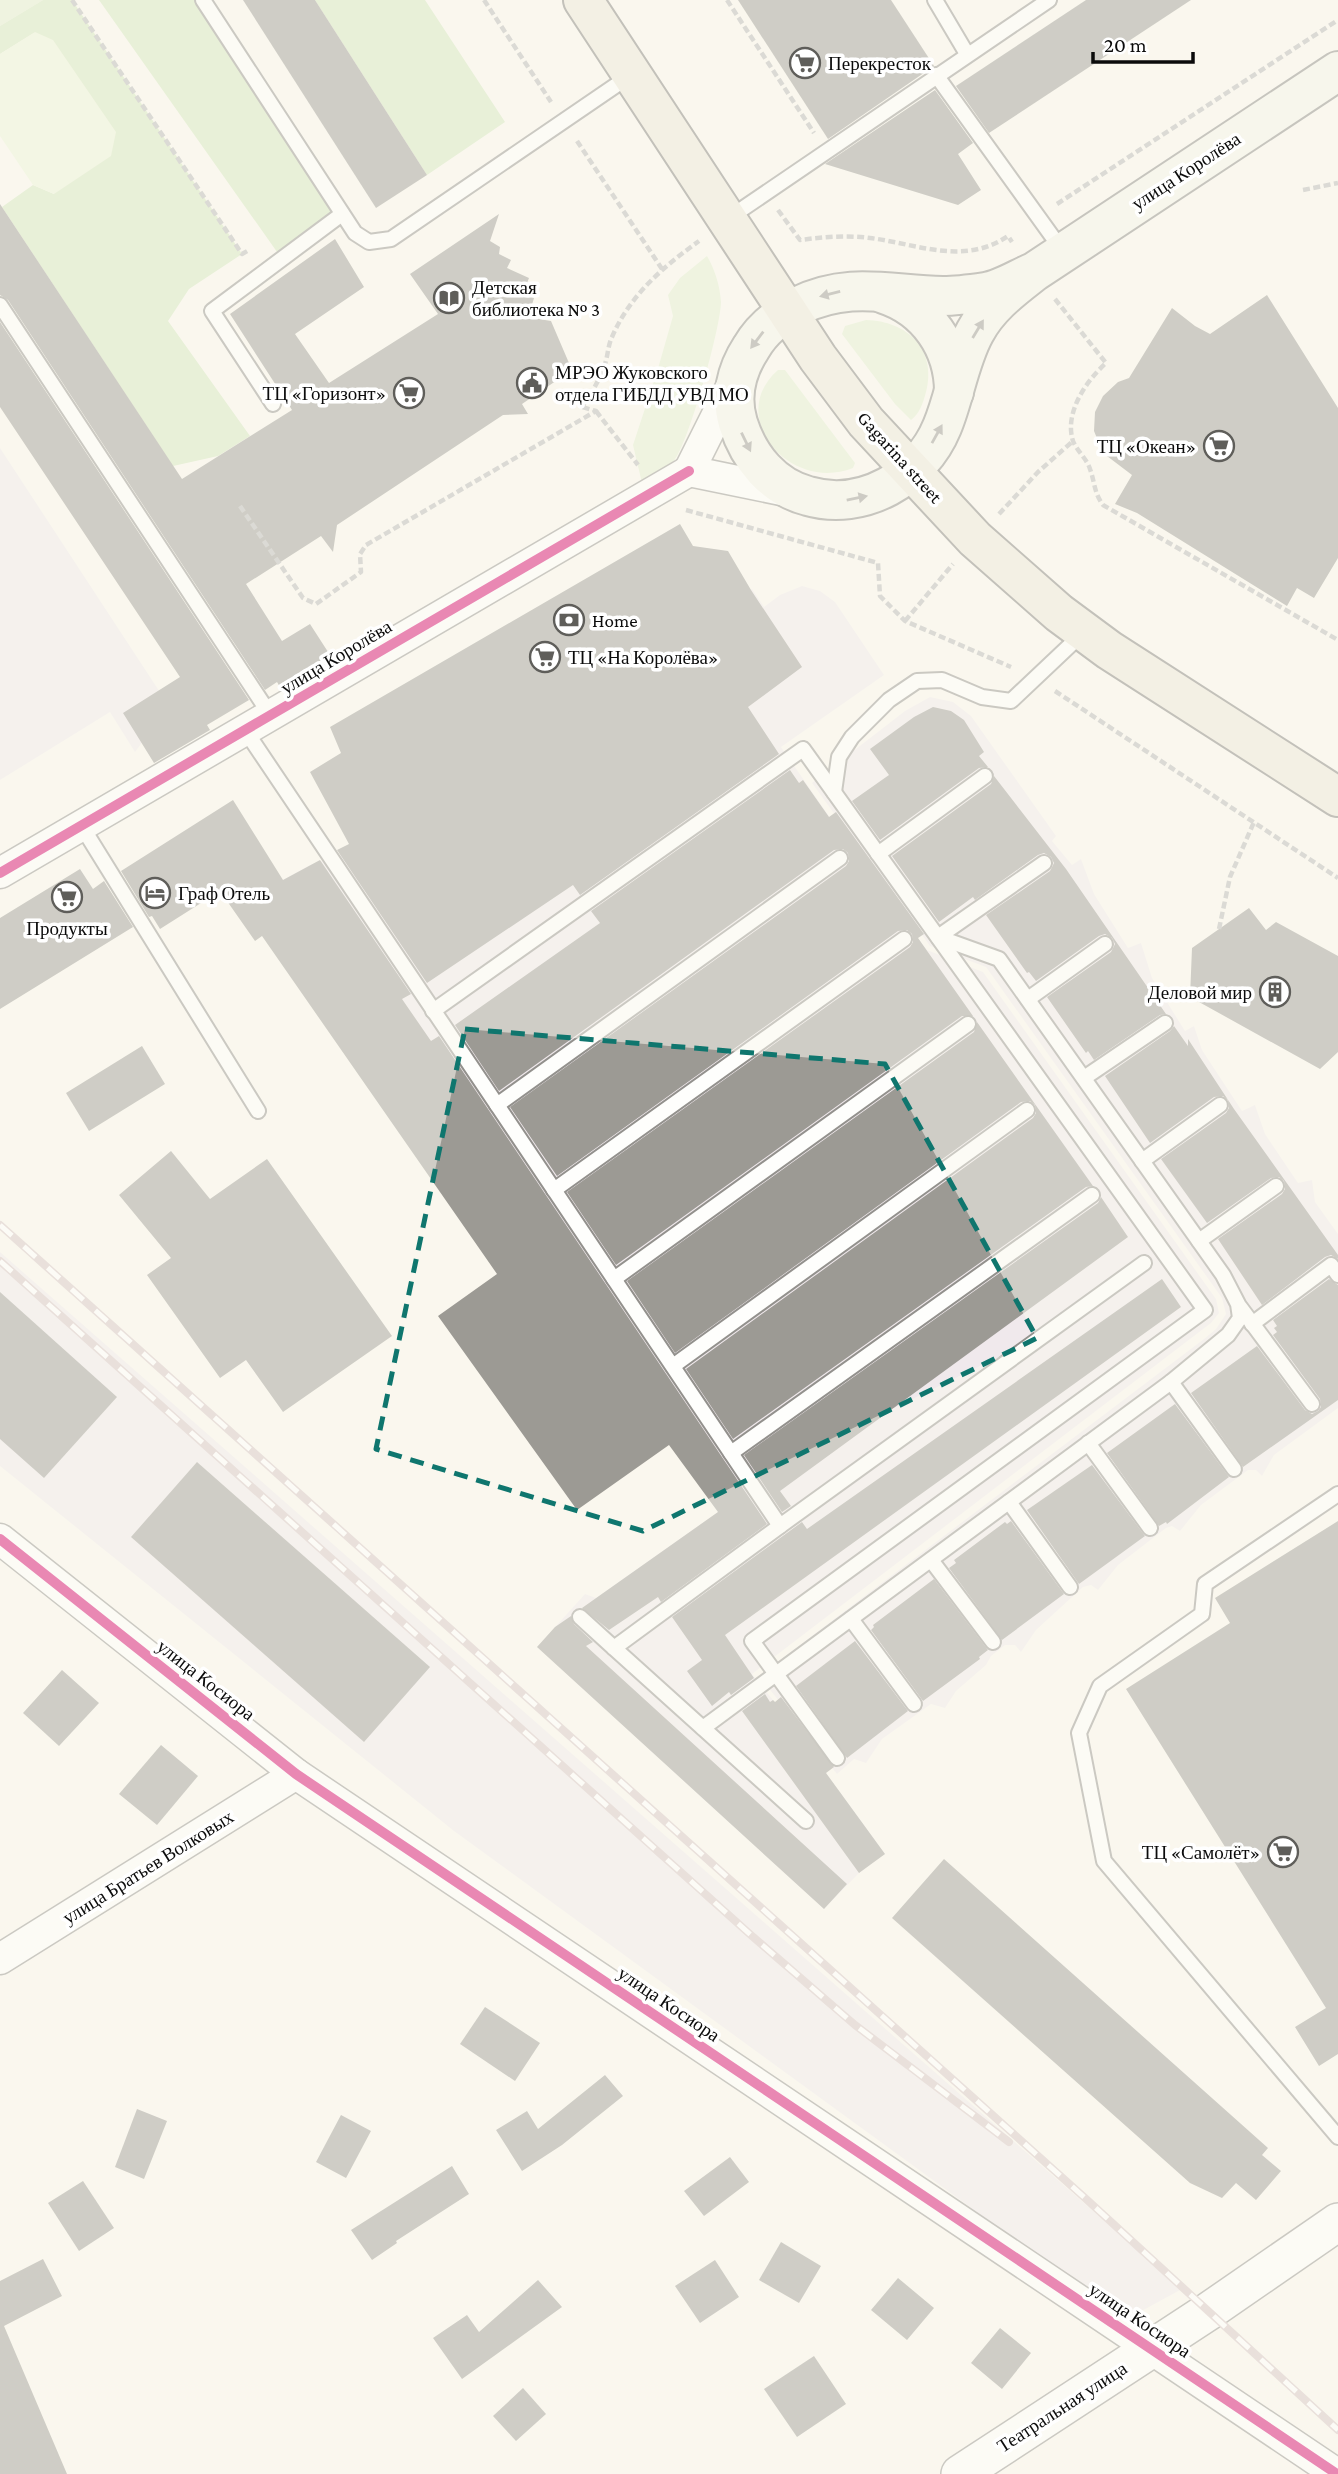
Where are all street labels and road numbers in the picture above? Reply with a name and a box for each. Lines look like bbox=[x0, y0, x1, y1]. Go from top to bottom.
street label: улица Королёва bbox=[1128, 128, 1245, 214]
street label: Gagarina street bbox=[853, 407, 947, 508]
street label: улица Королёва bbox=[277, 615, 396, 698]
street label: улица Косиора bbox=[153, 1635, 259, 1725]
street label: улица Братьев Волковых bbox=[59, 1806, 238, 1928]
street label: улица Косиора bbox=[614, 1962, 724, 2046]
street label: улица Косиора bbox=[1085, 2278, 1195, 2362]
street label: Театральная улица bbox=[993, 2357, 1131, 2457]

